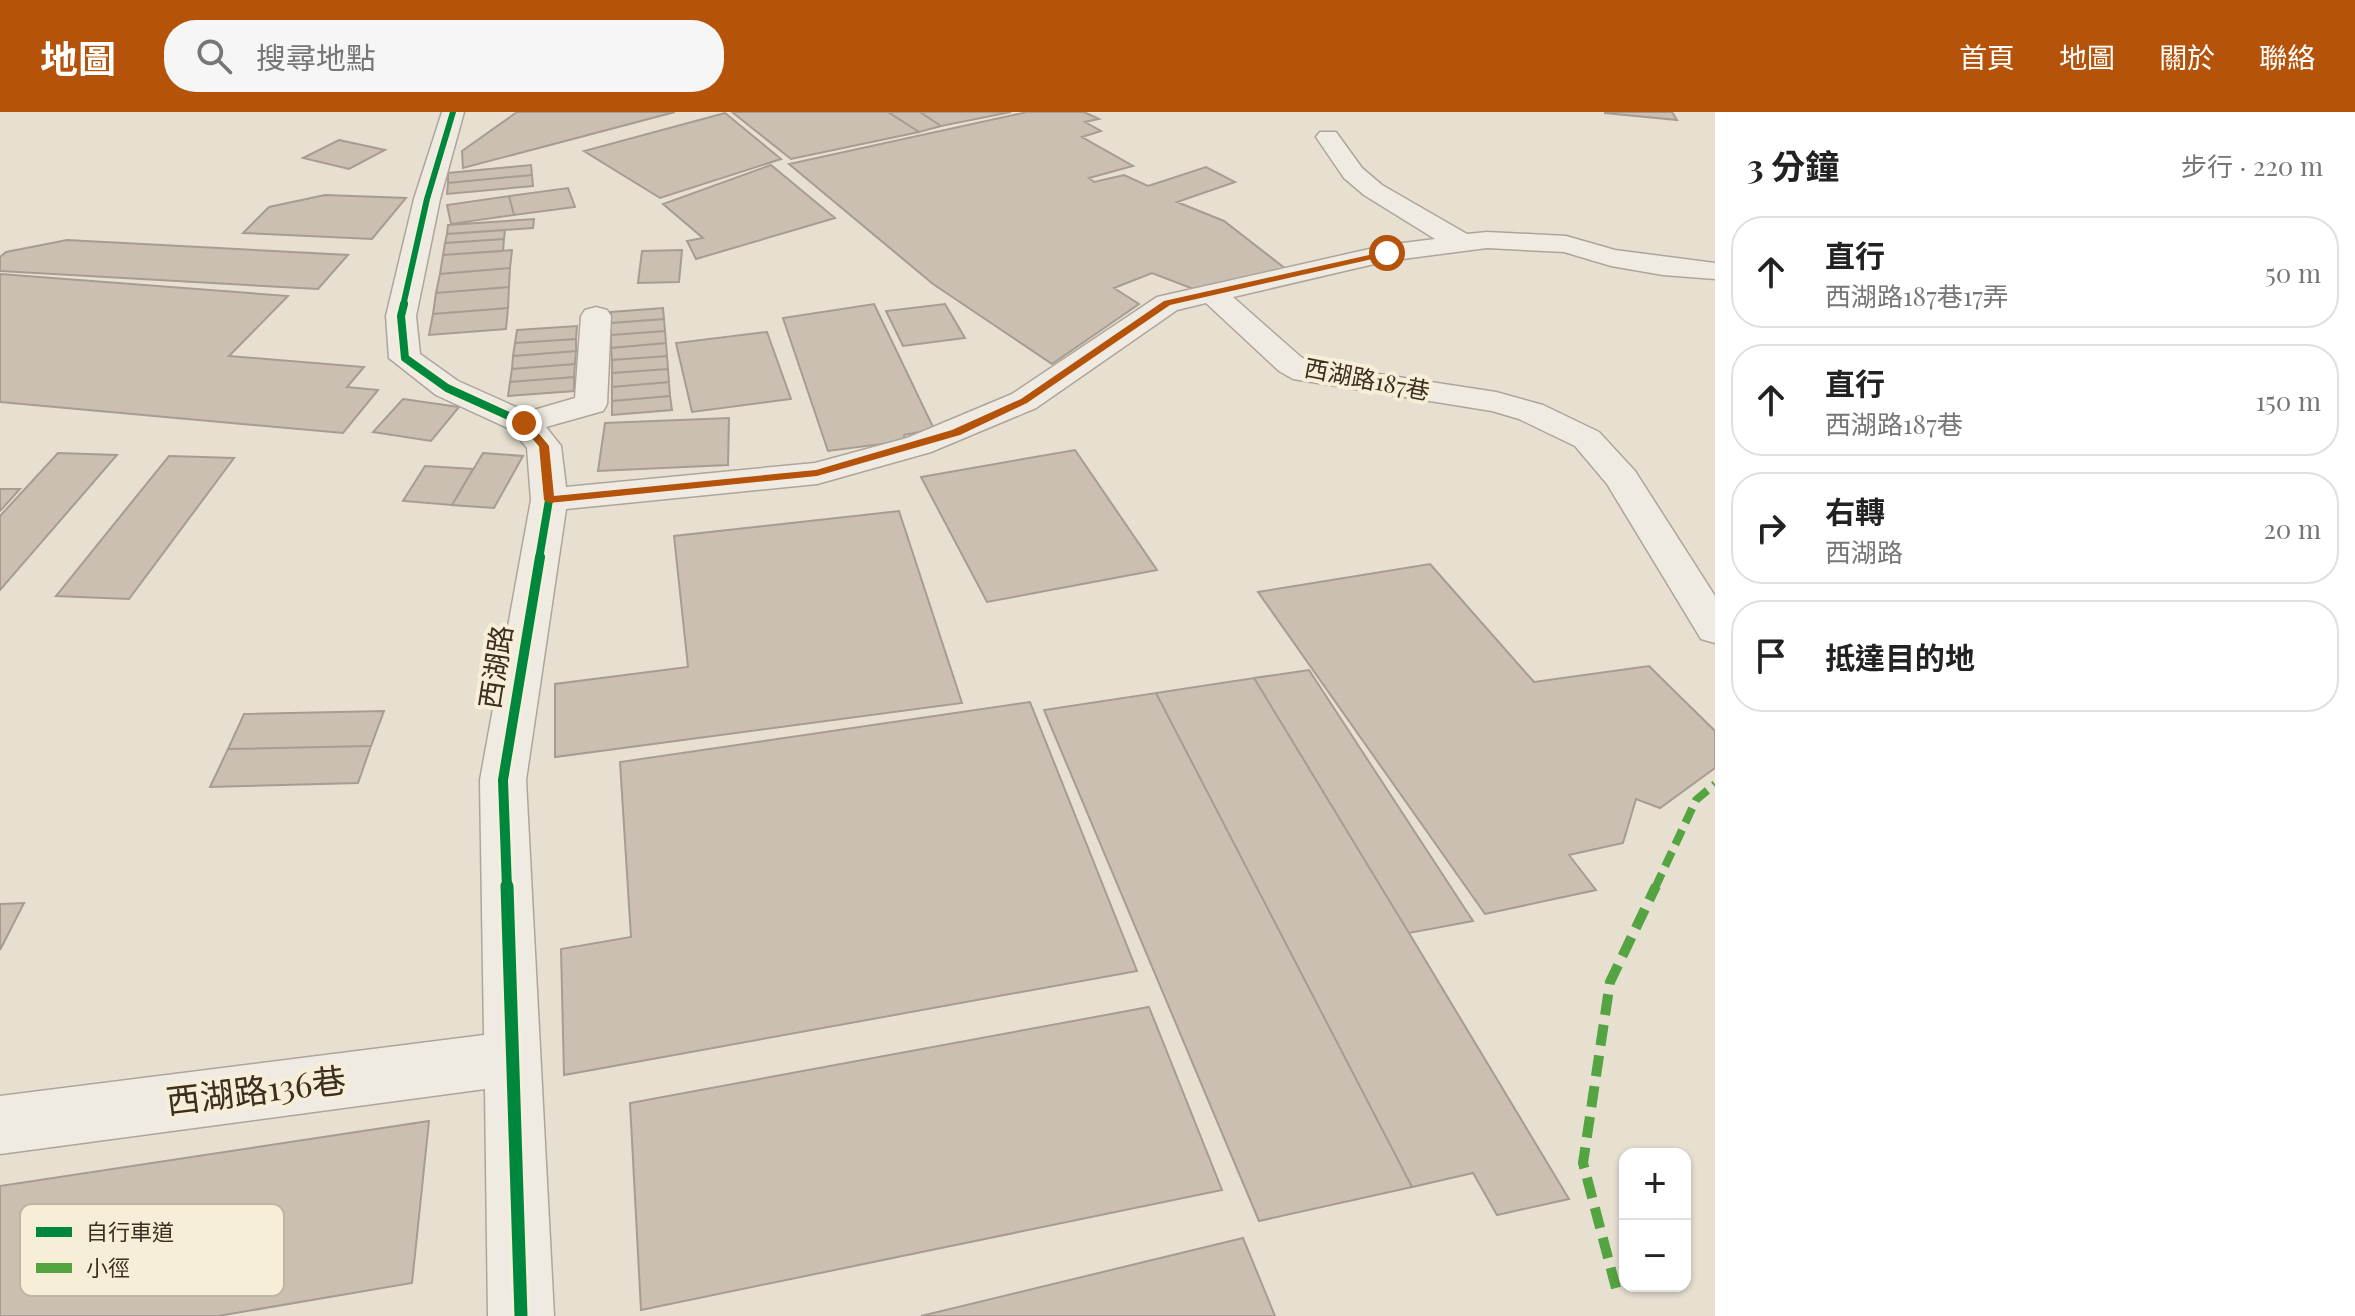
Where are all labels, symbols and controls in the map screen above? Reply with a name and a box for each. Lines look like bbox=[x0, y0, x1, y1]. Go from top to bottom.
search box bbox=[164, 20, 724, 92]
text: 地圖 bbox=[40, 32, 116, 83]
icon: search bbox=[192, 34, 236, 78]
text: 搜尋地點 bbox=[256, 37, 376, 77]
text: 首頁 bbox=[1959, 38, 2015, 75]
text: 地圖 bbox=[2059, 38, 2115, 75]
text: 關於 bbox=[2159, 38, 2215, 75]
text: 聯絡 bbox=[2259, 38, 2315, 75]
text: 3 分鐘 bbox=[1747, 142, 1839, 188]
text: 步行 · 220 m bbox=[2181, 148, 2323, 183]
route start bbox=[1369, 235, 1405, 271]
text: 直行 bbox=[1825, 235, 1885, 275]
icon: ahead bbox=[1749, 250, 1793, 294]
text: 50 m bbox=[2265, 255, 2321, 290]
text: 西湖路187巷17弄 bbox=[1825, 278, 2009, 313]
street label: 西湖路187巷 bbox=[1302, 350, 1433, 406]
text: 直行 bbox=[1825, 363, 1885, 403]
icon: ahead bbox=[1749, 378, 1793, 422]
text: 150 m bbox=[2256, 383, 2321, 418]
route end bbox=[506, 405, 542, 441]
text: 西湖路187巷 bbox=[1825, 406, 1963, 441]
text: 右轉 bbox=[1825, 491, 1885, 531]
icon: right bbox=[1749, 506, 1793, 550]
text: 20 m bbox=[2263, 511, 2321, 546]
text: 西湖路 bbox=[1825, 534, 1903, 569]
street label: 西湖路 bbox=[470, 622, 519, 711]
icon: arrive bbox=[1749, 634, 1793, 678]
text: 抵達目的地 bbox=[1825, 637, 1975, 677]
street label: 西湖路136巷 bbox=[163, 1055, 348, 1123]
map controls bbox=[1619, 1148, 1691, 1292]
button: + bbox=[1619, 1148, 1691, 1220]
legend bbox=[20, 1204, 284, 1296]
text: 自行車道 bbox=[86, 1216, 174, 1246]
button: − bbox=[1619, 1220, 1691, 1292]
text: 小徑 bbox=[86, 1252, 130, 1282]

